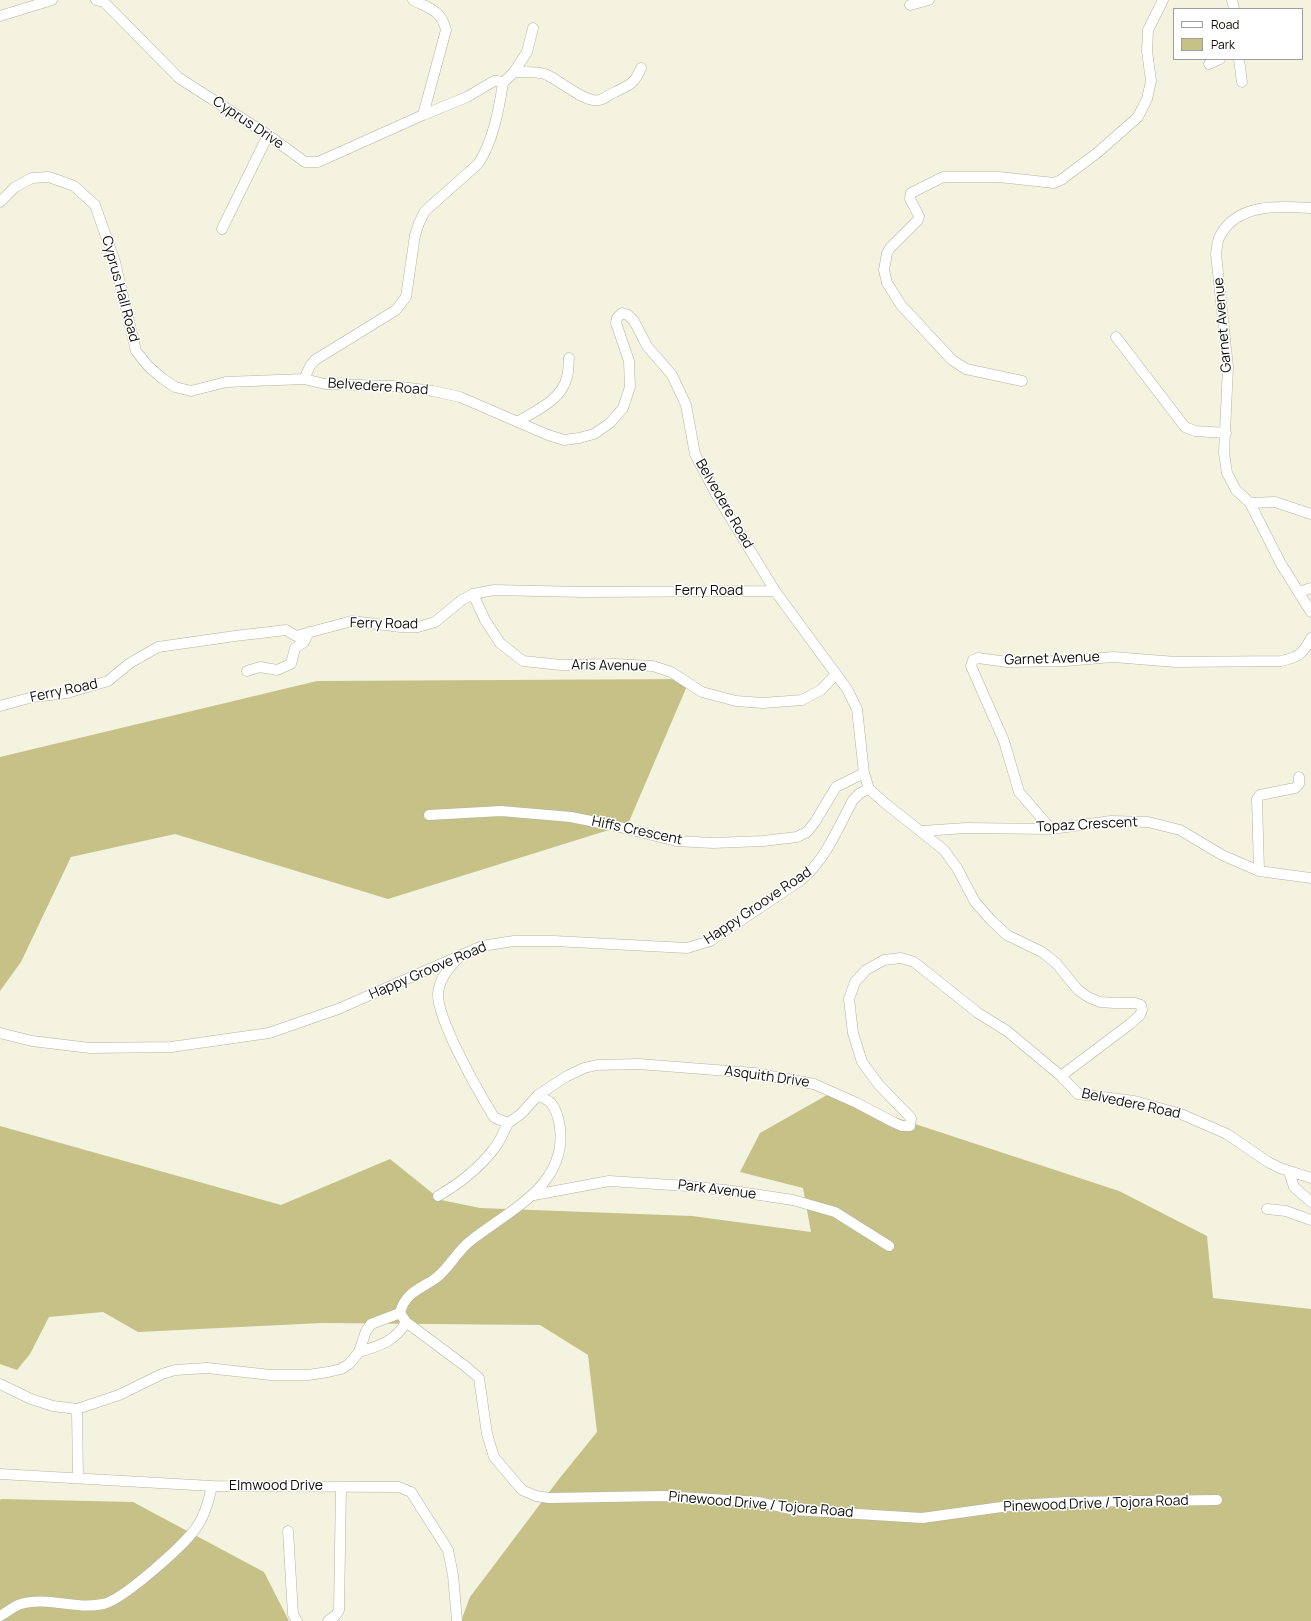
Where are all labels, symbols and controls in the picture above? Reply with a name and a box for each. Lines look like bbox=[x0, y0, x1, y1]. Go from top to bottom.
legend bbox=[1173, 8, 1303, 60]
text: Road bbox=[1211, 16, 1239, 33]
text: Park bbox=[1211, 36, 1235, 53]
street label: Cyprus Drive bbox=[209, 93, 287, 153]
street label: Cyprus Hall Road bbox=[98, 234, 142, 344]
street label: Garnet Avenue bbox=[1210, 277, 1236, 373]
street label: Belvedere Road bbox=[327, 375, 429, 399]
street label: Belvedere Road bbox=[692, 456, 756, 552]
street label: Ferry Road bbox=[675, 583, 743, 599]
street label: Ferry Road bbox=[350, 615, 418, 633]
street label: Garnet Avenue bbox=[1004, 649, 1100, 669]
street label: Aris Avenue bbox=[571, 657, 647, 675]
street label: Ferry Road bbox=[29, 676, 99, 706]
street label: Hiffs Crescent bbox=[590, 813, 684, 849]
street label: Topaz Crescent bbox=[1036, 814, 1138, 836]
street label: Happy Groove Road bbox=[701, 864, 815, 948]
street label: Happy Groove Road bbox=[367, 939, 489, 1003]
street label: Asquith Drive bbox=[723, 1063, 811, 1091]
street label: Belvedere Road bbox=[1080, 1085, 1182, 1123]
street label: Park Avenue bbox=[677, 1177, 757, 1203]
street label: Elmwood Drive bbox=[229, 1478, 323, 1494]
street label: Pinewood Drive / Tojora Road bbox=[668, 1489, 854, 1521]
street label: Pinewood Drive / Tojora Road bbox=[1003, 1492, 1189, 1516]

